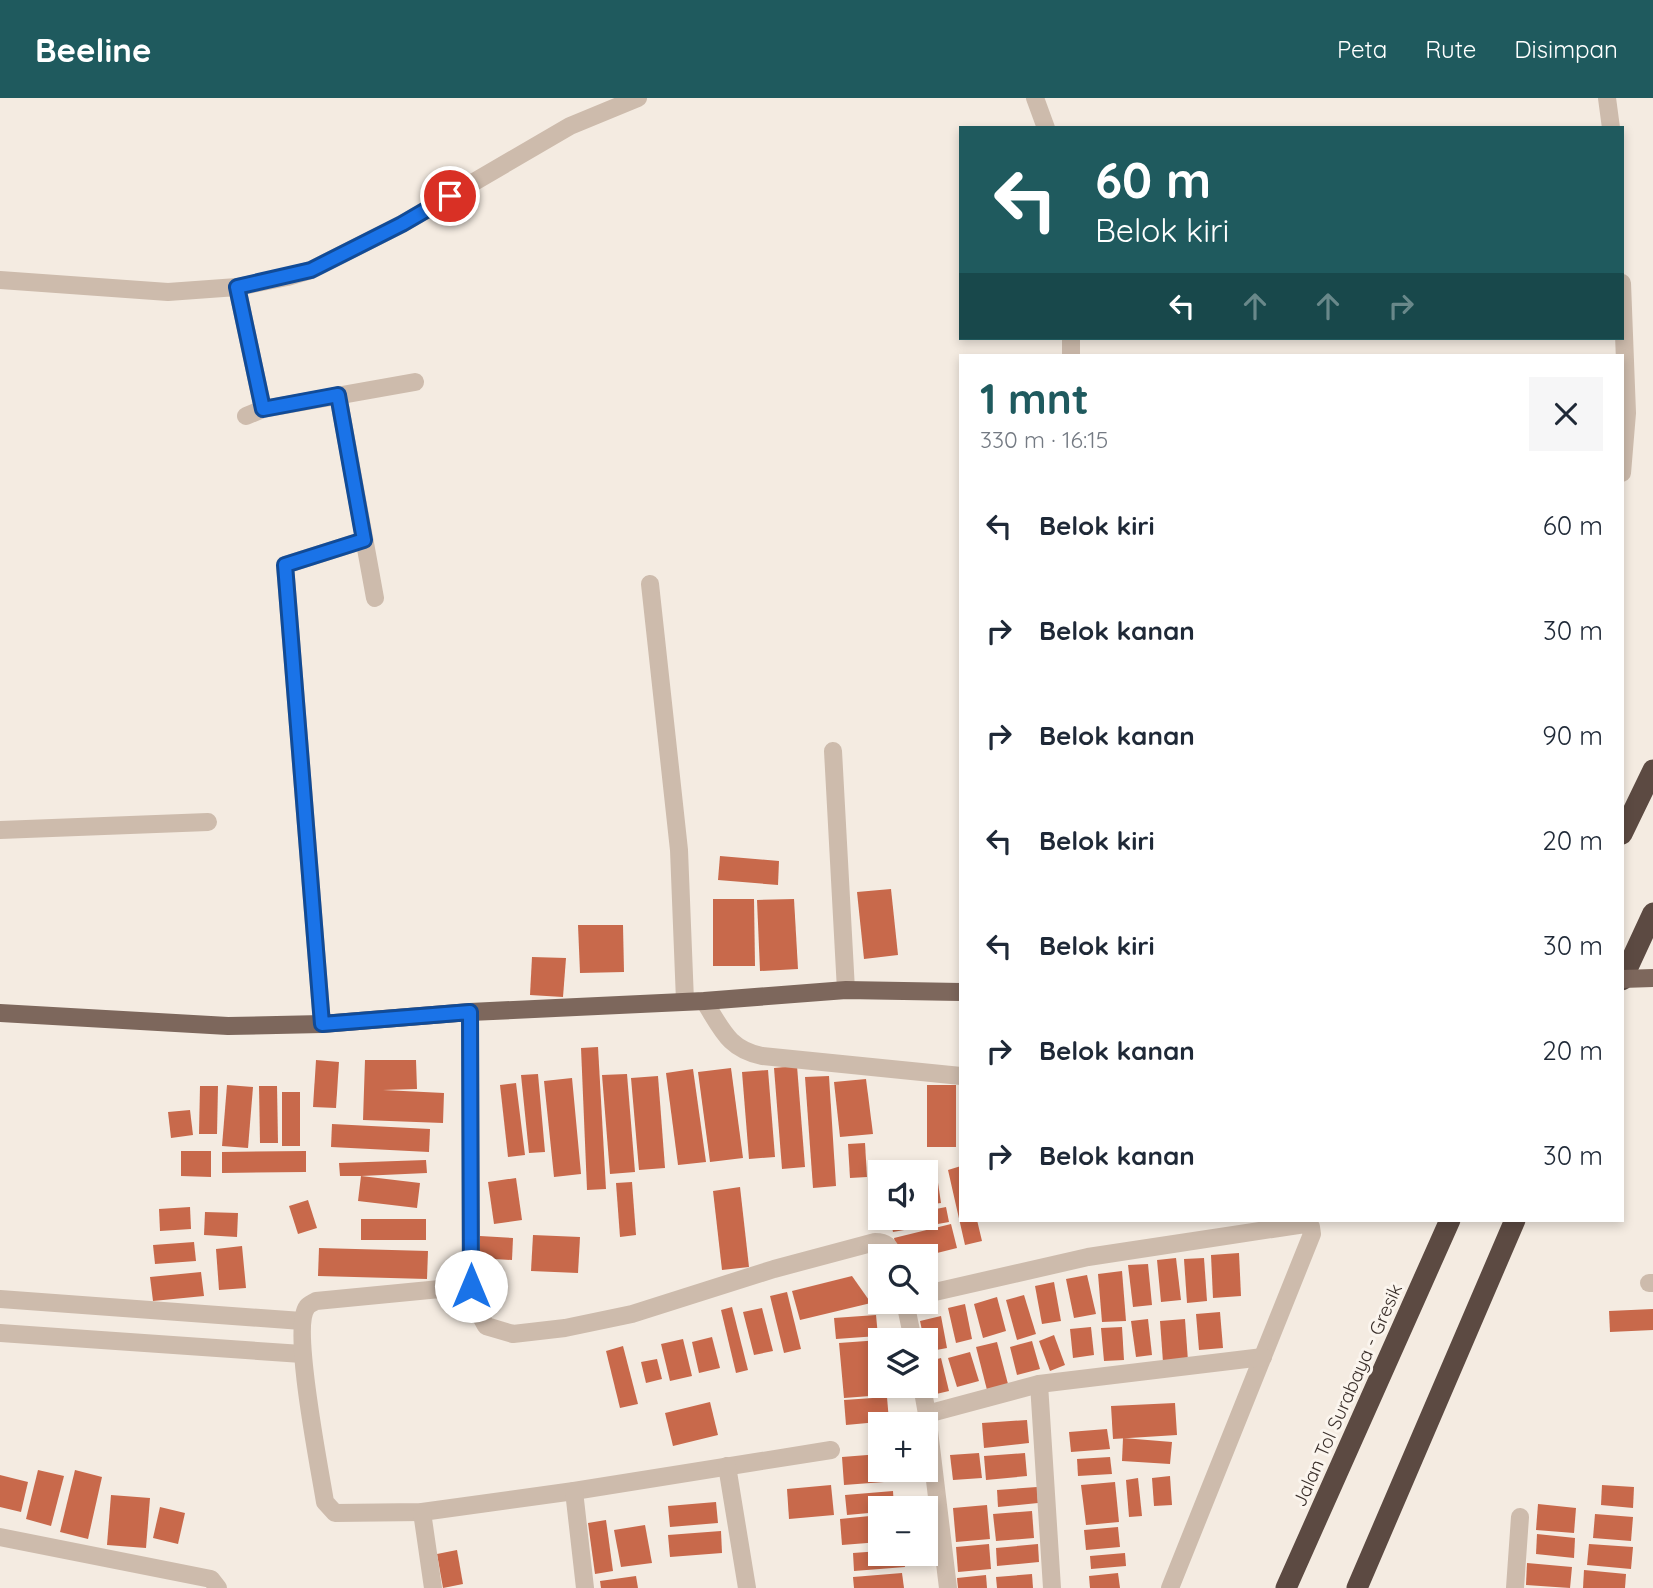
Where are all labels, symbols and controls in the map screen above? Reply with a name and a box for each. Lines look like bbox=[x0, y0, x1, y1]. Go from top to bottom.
text: Beeline bbox=[35, 29, 151, 70]
text: Peta bbox=[1337, 34, 1387, 64]
text: Rute bbox=[1425, 34, 1476, 64]
text: Disimpan bbox=[1514, 34, 1618, 64]
text: 60 m bbox=[1095, 149, 1211, 210]
icon: left bbox=[980, 154, 1071, 245]
pin bbox=[420, 166, 480, 226]
icon: arrive bbox=[431, 177, 469, 215]
text: Belok kiri bbox=[1095, 210, 1229, 250]
icon: left bbox=[1163, 287, 1201, 325]
icon: ahead bbox=[1236, 287, 1274, 325]
icon: ahead bbox=[1309, 287, 1347, 325]
icon: right bbox=[1382, 287, 1420, 325]
text: 1 mnt bbox=[980, 372, 1089, 425]
button: close bbox=[1529, 377, 1603, 451]
text: 330 m · 16:15 bbox=[980, 425, 1108, 454]
icon: left bbox=[980, 507, 1018, 545]
text: Belok kiri bbox=[1039, 509, 1155, 542]
text: 60 m bbox=[1543, 509, 1603, 542]
icon: right bbox=[980, 612, 1018, 650]
text: Belok kanan bbox=[1039, 614, 1195, 647]
text: 30 m bbox=[1543, 614, 1603, 647]
icon: right bbox=[980, 717, 1018, 755]
text: Belok kanan bbox=[1039, 719, 1195, 752]
text: 90 m bbox=[1542, 719, 1603, 752]
icon: left bbox=[980, 822, 1018, 860]
text: Belok kiri bbox=[1039, 824, 1155, 857]
text: 20 m bbox=[1542, 824, 1603, 857]
icon: left bbox=[980, 927, 1018, 965]
text: Belok kiri bbox=[1039, 929, 1155, 962]
text: 30 m bbox=[1543, 929, 1603, 962]
icon: right bbox=[980, 1032, 1018, 1070]
text: Belok kanan bbox=[1039, 1034, 1195, 1067]
text: 20 m bbox=[1542, 1034, 1603, 1067]
icon: right bbox=[980, 1137, 1018, 1175]
text: Belok kanan bbox=[1039, 1139, 1195, 1172]
text: 30 m bbox=[1543, 1139, 1603, 1172]
map controls bbox=[868, 1160, 938, 1566]
button: sound bbox=[868, 1160, 938, 1230]
button: search bbox=[868, 1244, 938, 1314]
position arrow bbox=[434, 1249, 508, 1323]
street label: Jalan Tol Surabaya - Gresik bbox=[1287, 1280, 1407, 1510]
button: layers bbox=[868, 1328, 938, 1398]
button: + bbox=[868, 1412, 938, 1482]
button: − bbox=[868, 1496, 938, 1566]

